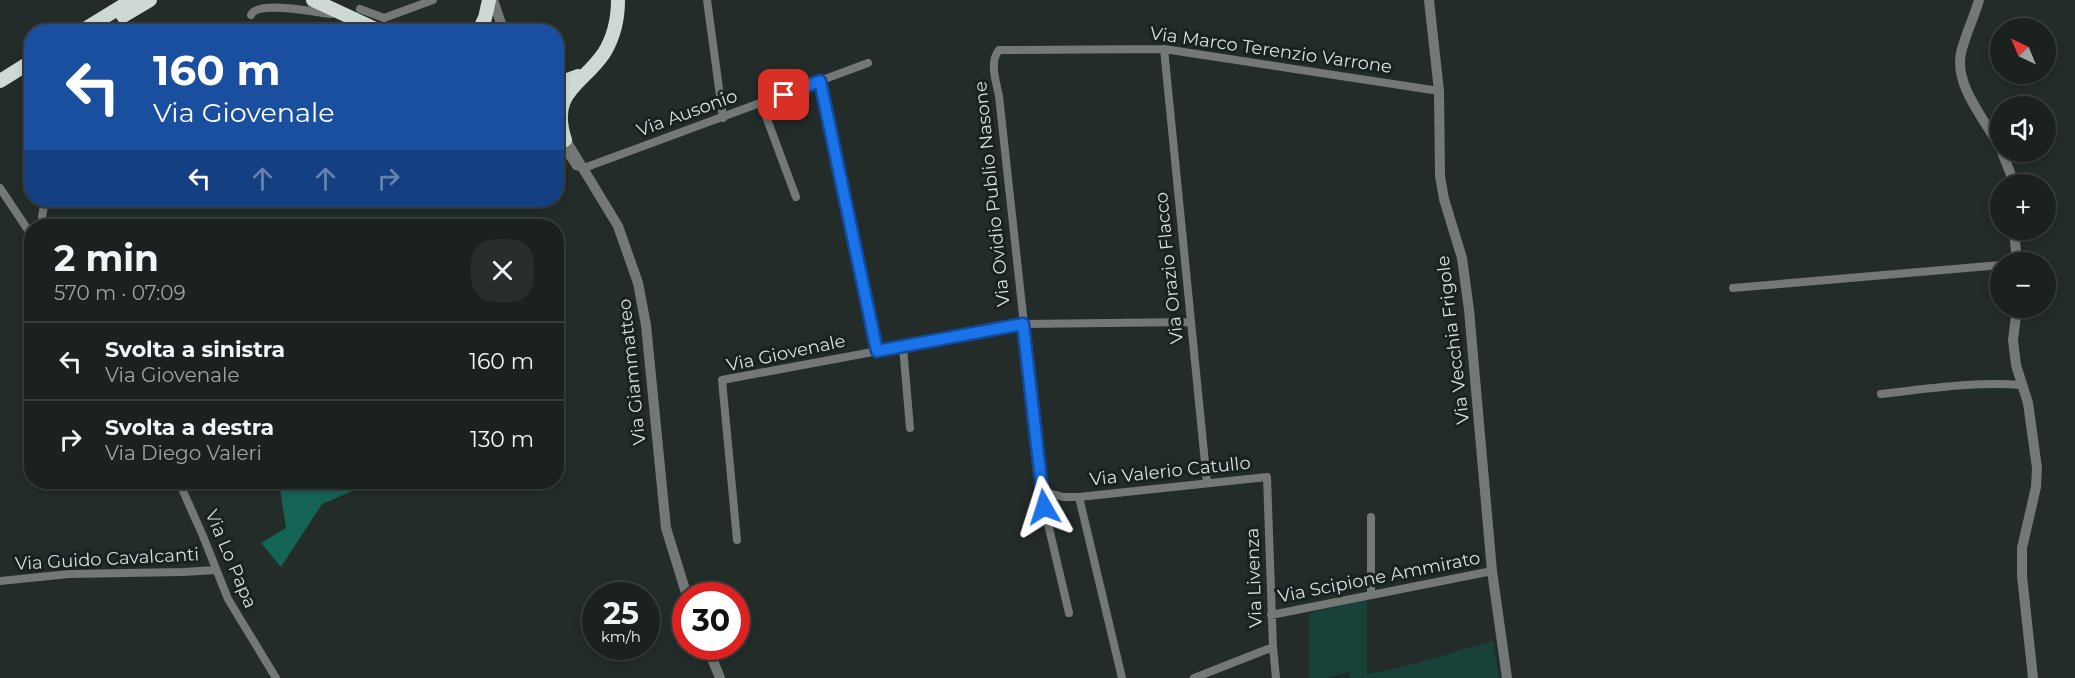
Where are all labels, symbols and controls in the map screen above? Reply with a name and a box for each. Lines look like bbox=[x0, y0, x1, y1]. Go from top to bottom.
north arrow bbox=[1990, 18, 2056, 84]
map controls bbox=[1990, 18, 2056, 318]
street label: Via Marco Terenzio Varrone bbox=[1149, 22, 1394, 78]
text: 160 m bbox=[153, 44, 281, 96]
icon: left bbox=[54, 48, 132, 126]
pin bbox=[758, 69, 809, 120]
icon: arrive bbox=[767, 78, 800, 111]
street label: Via Ovidio Publio Nasone bbox=[969, 80, 1015, 308]
street label: Via Ausonio bbox=[634, 85, 740, 141]
text: Via Giovenale bbox=[153, 96, 335, 129]
button: sound bbox=[1990, 96, 2056, 162]
icon: left bbox=[183, 162, 216, 195]
icon: ahead bbox=[246, 162, 279, 195]
icon: ahead bbox=[309, 162, 342, 195]
icon: right bbox=[372, 162, 405, 195]
button: + bbox=[1990, 174, 2056, 240]
street label: Via Orazio Flacco bbox=[1150, 191, 1188, 345]
text: 2 min bbox=[54, 236, 159, 280]
button: close bbox=[471, 239, 534, 302]
button: − bbox=[1990, 252, 2056, 318]
street label: Via Vecchia Frigole bbox=[1432, 254, 1474, 426]
text: 570 m · 07:09 bbox=[54, 281, 186, 305]
street label: Via Giammatteo bbox=[613, 298, 651, 446]
street label: Via Giovenale bbox=[725, 330, 848, 376]
text: Svolta a sinistra bbox=[105, 336, 285, 363]
icon: left bbox=[54, 345, 87, 378]
text: 160 m bbox=[469, 348, 534, 375]
text: Via Giovenale bbox=[105, 363, 240, 387]
text: Svolta a destra bbox=[105, 414, 274, 441]
icon: right bbox=[54, 423, 87, 456]
text: 130 m bbox=[470, 426, 534, 453]
text: Via Diego Valeri bbox=[105, 441, 262, 465]
street label: Via Valerio Catullo bbox=[1088, 452, 1252, 490]
position arrow bbox=[1012, 475, 1076, 539]
street label: Via Lo Papa bbox=[200, 506, 262, 612]
street label: Via Livenza bbox=[1241, 528, 1267, 628]
street label: Via Guido Cavalcanti bbox=[14, 543, 200, 575]
street label: Via Scipione Ammirato bbox=[1276, 547, 1482, 607]
speed limit sign: 30 bbox=[672, 582, 750, 660]
text: 25 bbox=[603, 595, 639, 632]
text: km/h bbox=[601, 627, 641, 646]

